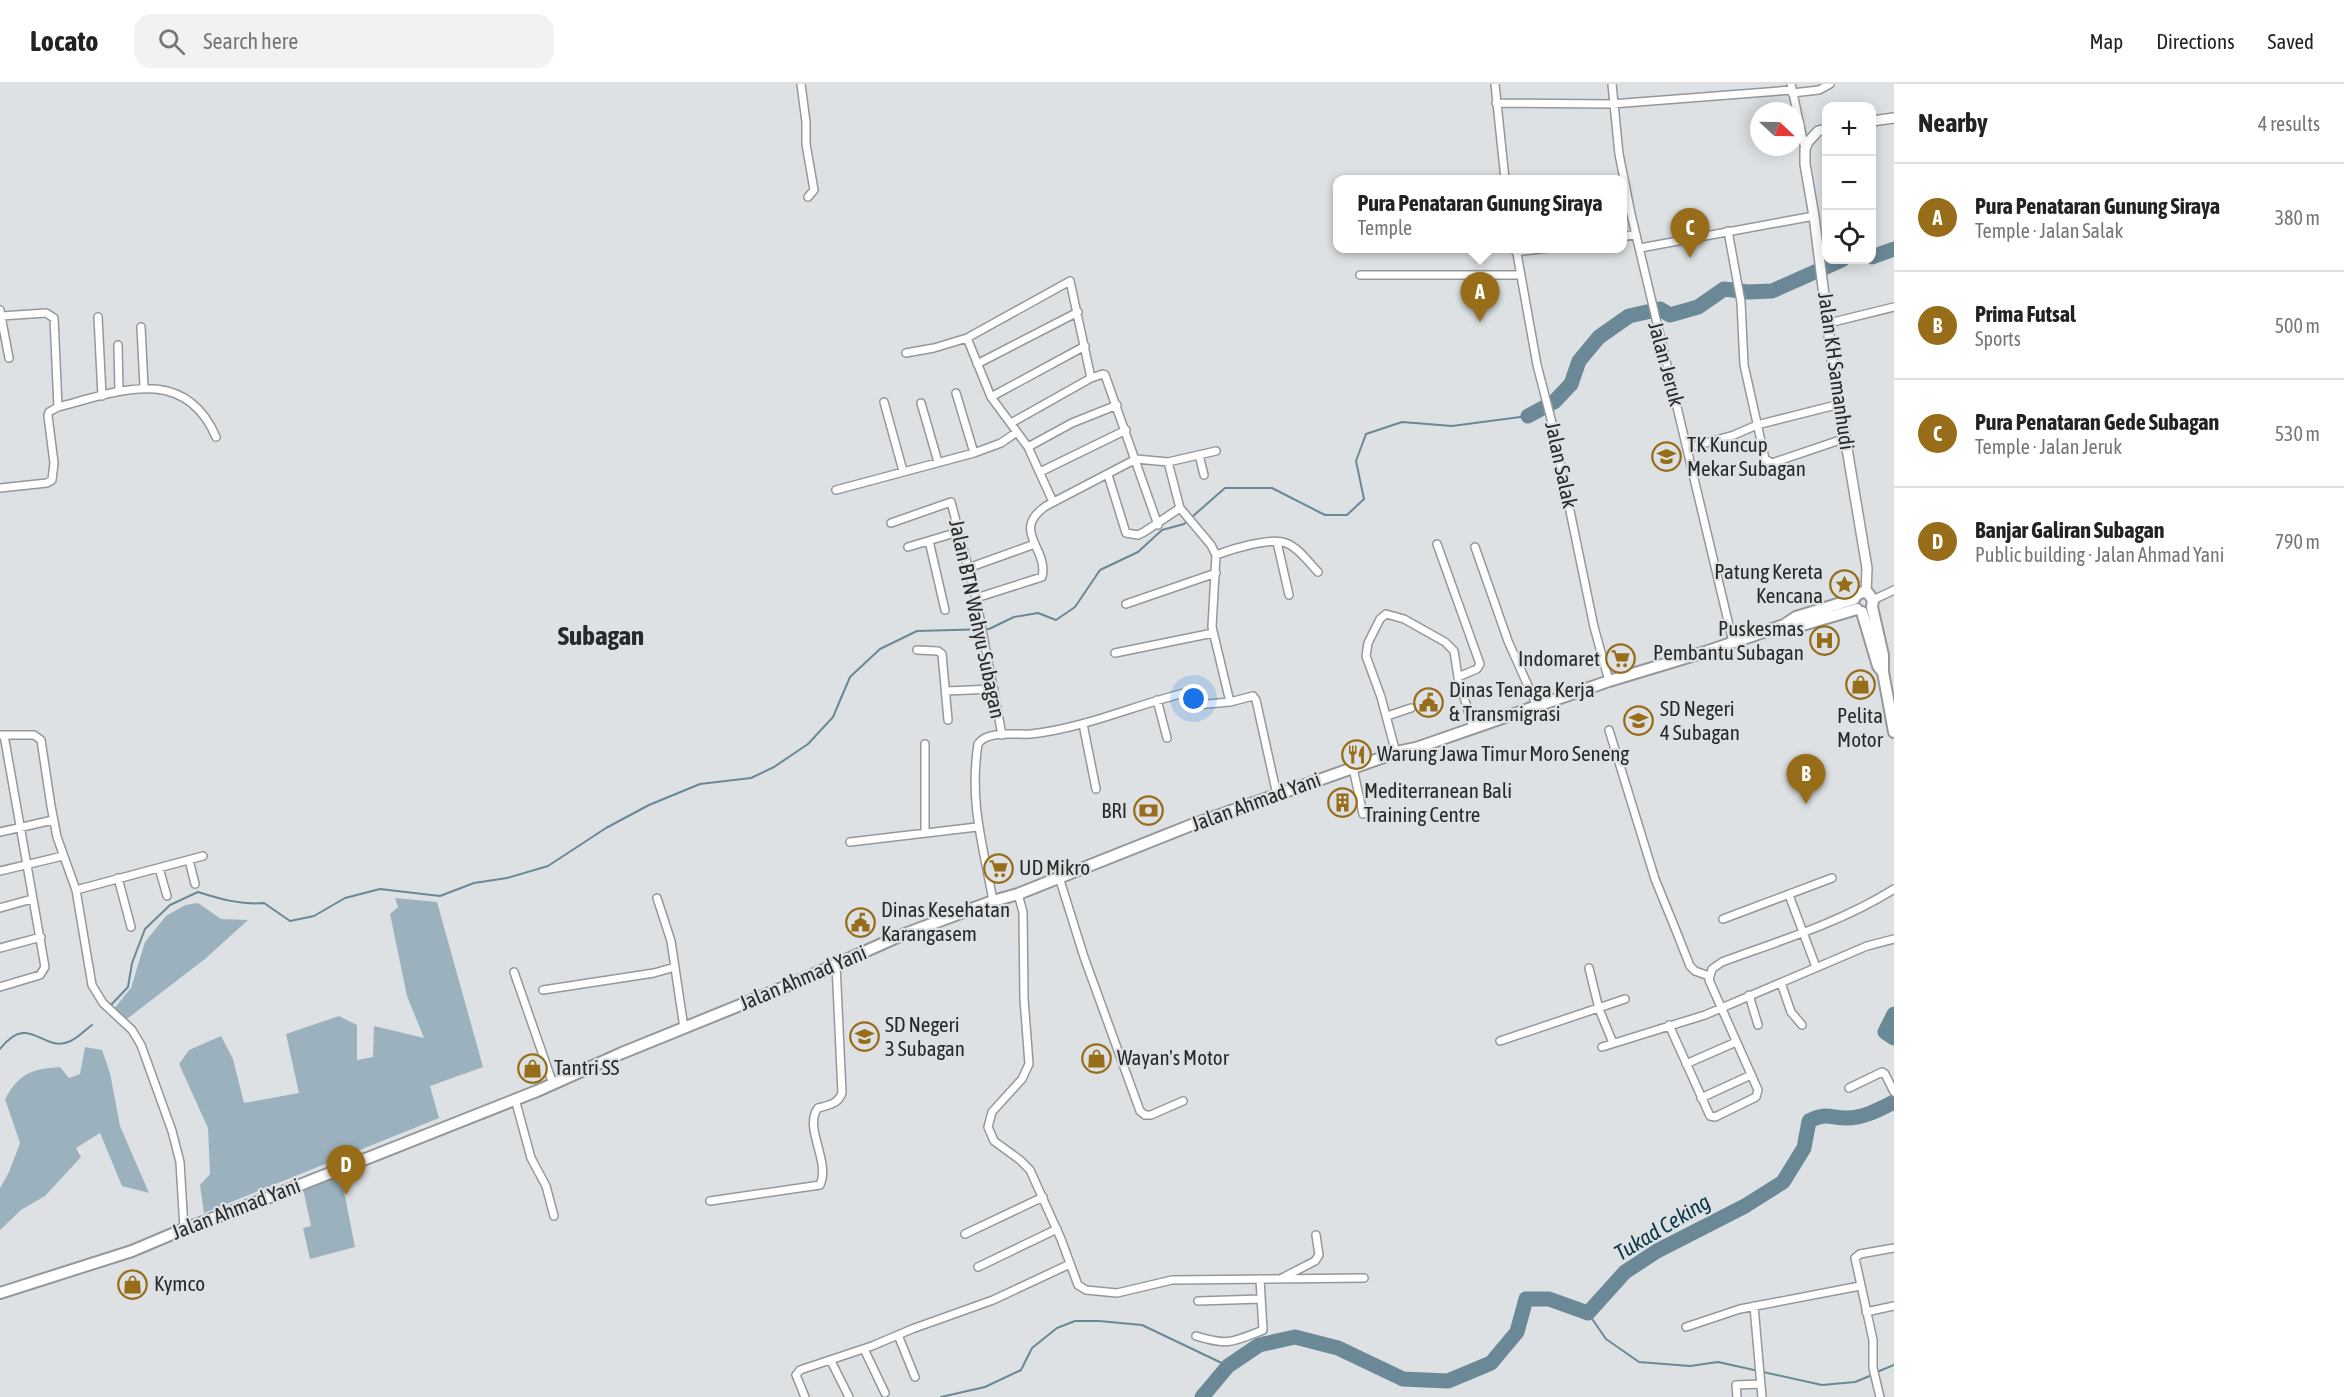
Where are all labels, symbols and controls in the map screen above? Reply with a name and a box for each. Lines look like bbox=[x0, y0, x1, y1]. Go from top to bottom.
search box bbox=[134, 14, 554, 68]
text: Locato bbox=[30, 25, 98, 57]
icon: search bbox=[155, 25, 188, 58]
text: Search here bbox=[203, 28, 298, 54]
text: Map bbox=[2089, 29, 2123, 53]
text: Directions bbox=[2156, 29, 2235, 53]
text: Saved bbox=[2268, 29, 2314, 53]
north arrow bbox=[1750, 102, 1804, 156]
map controls bbox=[1822, 102, 1876, 264]
button: + bbox=[1822, 102, 1876, 156]
text: Nearby bbox=[1918, 108, 1988, 138]
text: 4 results bbox=[2258, 112, 2320, 135]
button: − bbox=[1822, 156, 1876, 210]
popup bbox=[1333, 175, 1627, 253]
text: Pura Penataran Gunung Siraya bbox=[1357, 190, 1603, 216]
text: Pura Penataran Gunung Siraya bbox=[1975, 193, 2220, 219]
text: A bbox=[1933, 206, 1942, 229]
text: 380 m bbox=[2275, 206, 2320, 229]
pin: C bbox=[1670, 208, 1710, 258]
button: locate bbox=[1822, 210, 1876, 264]
text: Temple bbox=[1357, 216, 1412, 239]
text: Temple · Jalan Salak bbox=[1975, 219, 2123, 242]
pin: A bbox=[1460, 272, 1500, 322]
street label: Jalan KH Samanhudi bbox=[1814, 290, 1860, 451]
text: Prima Futsal bbox=[1975, 301, 2076, 327]
text: B bbox=[1933, 314, 1942, 337]
text: 500 m bbox=[2275, 314, 2320, 337]
street label: Jalan Jeruk bbox=[1644, 319, 1690, 409]
text: Sports bbox=[1975, 327, 2021, 350]
text: Pura Penataran Gede Subagan bbox=[1975, 409, 2219, 435]
street label: Jalan Salak bbox=[1541, 419, 1583, 510]
text: C bbox=[1933, 422, 1942, 445]
text: 530 m bbox=[2275, 422, 2320, 445]
place label: TK Kuncup Mekar Subagan bbox=[1687, 432, 1806, 480]
text: Temple · Jalan Jeruk bbox=[1975, 435, 2122, 458]
school or university icon: TK Kuncup Mekar Subagan bbox=[1650, 441, 1682, 473]
street label: Jalan BTN Wahyu Subagan bbox=[945, 517, 1011, 720]
text: Banjar Galiran Subagan bbox=[1975, 517, 2164, 543]
text: D bbox=[1932, 530, 1943, 553]
text: 790 m bbox=[2275, 530, 2320, 553]
text: Public building · Jalan Ahmad Yani bbox=[1975, 543, 2224, 566]
place label: Patung Kereta Kencana bbox=[1714, 559, 1823, 607]
place icon: Patung Kereta Kencana bbox=[1828, 568, 1860, 600]
place label: Puskesmas Pembantu Subagan bbox=[1653, 616, 1804, 664]
district label: Subagan bbox=[558, 620, 644, 651]
hospital icon: Puskesmas Pembantu Subagan bbox=[1809, 625, 1841, 657]
supermarket icon: Indomaret bbox=[1605, 643, 1637, 675]
place label: Indomaret bbox=[1518, 646, 1600, 670]
shop icon: Pelita Motor bbox=[1844, 669, 1876, 701]
place label: Dinas Tenaga Kerja & Transmigrasi bbox=[1449, 677, 1595, 725]
your location bbox=[1179, 684, 1208, 713]
public building icon: Dinas Tenaga Kerja & Transmigrasi bbox=[1412, 686, 1444, 718]
place label: SD Negeri 4 Subagan bbox=[1660, 696, 1740, 744]
place label: Pelita Motor bbox=[1837, 703, 1884, 751]
school or university icon: SD Negeri 4 Subagan bbox=[1623, 705, 1655, 737]
restaurant icon: Warung Jawa Timur Moro Seneng bbox=[1340, 738, 1372, 770]
place label: Warung Jawa Timur Moro Seneng bbox=[1377, 741, 1629, 765]
pin: B bbox=[1786, 754, 1826, 804]
street label: Jalan Ahmad Yani bbox=[1188, 767, 1324, 836]
place label: Mediterranean Bali Training Centre bbox=[1364, 778, 1512, 826]
building icon: Mediterranean Bali Training Centre bbox=[1327, 787, 1359, 819]
bank icon: BRI bbox=[1132, 795, 1164, 827]
place label: BRI bbox=[1101, 798, 1127, 822]
supermarket icon: UD Mikro bbox=[982, 852, 1014, 884]
place label: UD Mikro bbox=[1019, 855, 1090, 879]
place label: Dinas Kesehatan Karangasem bbox=[881, 897, 1010, 945]
public building icon: Dinas Kesehatan Karangasem bbox=[844, 906, 876, 938]
street label: Jalan Ahmad Yani bbox=[735, 939, 870, 1015]
place label: SD Negeri 3 Subagan bbox=[885, 1012, 965, 1060]
school or university icon: SD Negeri 3 Subagan bbox=[848, 1021, 880, 1053]
shop icon: Wayan's Motor bbox=[1080, 1042, 1112, 1074]
place label: Wayan's Motor bbox=[1117, 1045, 1230, 1069]
shop icon: Tantri SS bbox=[517, 1052, 549, 1084]
place label: Tantri SS bbox=[554, 1055, 619, 1079]
pin: D bbox=[326, 1146, 366, 1195]
street label: Jalan Ahmad Yani bbox=[168, 1173, 303, 1244]
water label: Tukad Ceking bbox=[1609, 1188, 1715, 1266]
shop icon: Kymco bbox=[117, 1268, 149, 1300]
place label: Kymco bbox=[154, 1271, 205, 1295]

